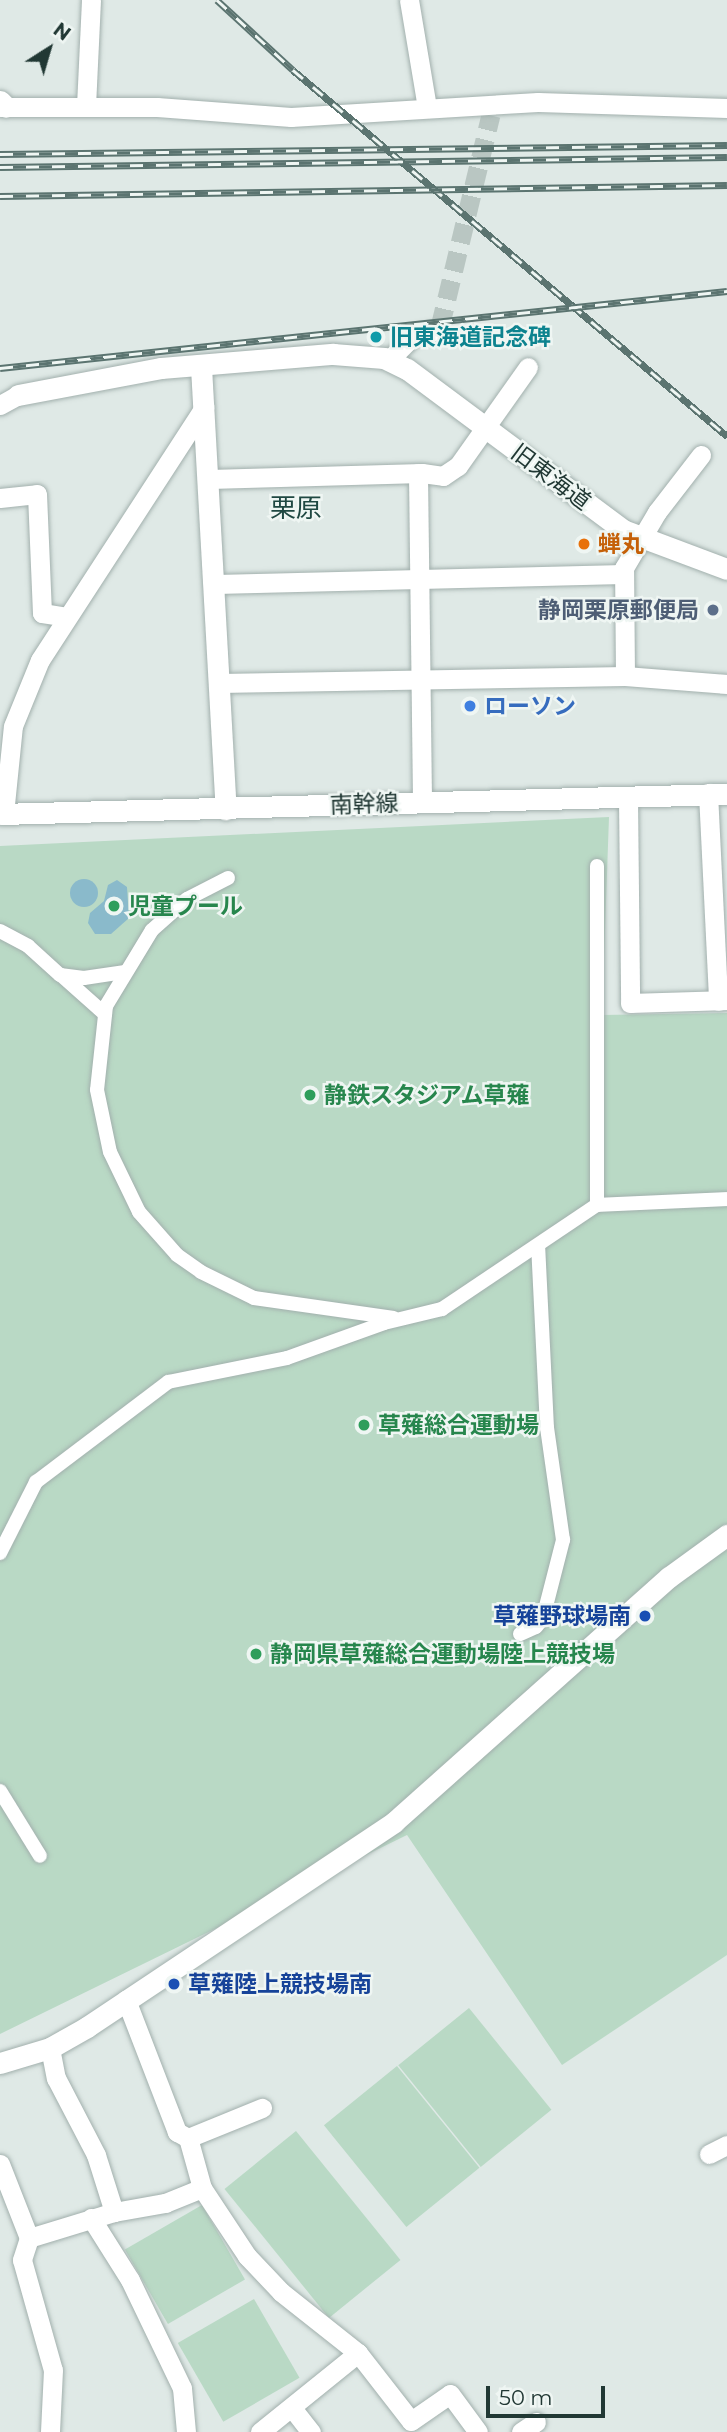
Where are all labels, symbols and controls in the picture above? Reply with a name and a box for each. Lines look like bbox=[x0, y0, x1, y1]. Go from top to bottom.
north arrow bbox=[14, 14, 84, 84]
text: N bbox=[49, 18, 75, 46]
place label: 旧東海道記念碑 bbox=[390, 323, 551, 351]
marker: 旧東海道記念碑 bbox=[368, 329, 384, 345]
street label: 旧東海道 bbox=[506, 438, 596, 516]
district label: 栗原 bbox=[270, 493, 322, 525]
place label: 蝉丸 bbox=[598, 530, 644, 558]
marker: 蝉丸 bbox=[576, 536, 592, 552]
place label: 静岡栗原郵便局 bbox=[538, 596, 699, 624]
marker: 静岡栗原郵便局 bbox=[705, 602, 721, 618]
place label: ローソン bbox=[484, 692, 576, 720]
marker: ローソン bbox=[462, 698, 478, 714]
street label: 南幹線 bbox=[329, 789, 399, 819]
place label: 児童プール bbox=[128, 892, 243, 920]
marker: 児童プール bbox=[106, 898, 122, 914]
place label: 静鉄スタジアム草薙 bbox=[324, 1081, 531, 1109]
marker: 静鉄スタジアム草薙 bbox=[302, 1087, 318, 1103]
place label: 草薙総合運動場 bbox=[378, 1411, 539, 1439]
marker: 草薙総合運動場 bbox=[356, 1417, 372, 1433]
place label: 草薙野球場南 bbox=[493, 1602, 631, 1630]
marker: 草薙野球場南 bbox=[637, 1608, 653, 1624]
place label: 静岡県草薙総合運動場陸上競技場 bbox=[270, 1640, 615, 1668]
marker: 静岡県草薙総合運動場陸上競技場 bbox=[248, 1646, 264, 1662]
place label: 草薙陸上競技場南 bbox=[188, 1970, 372, 1998]
marker: 草薙陸上競技場南 bbox=[166, 1976, 182, 1992]
scale bar bbox=[489, 2372, 608, 2416]
text: 50 m bbox=[499, 2385, 553, 2410]

